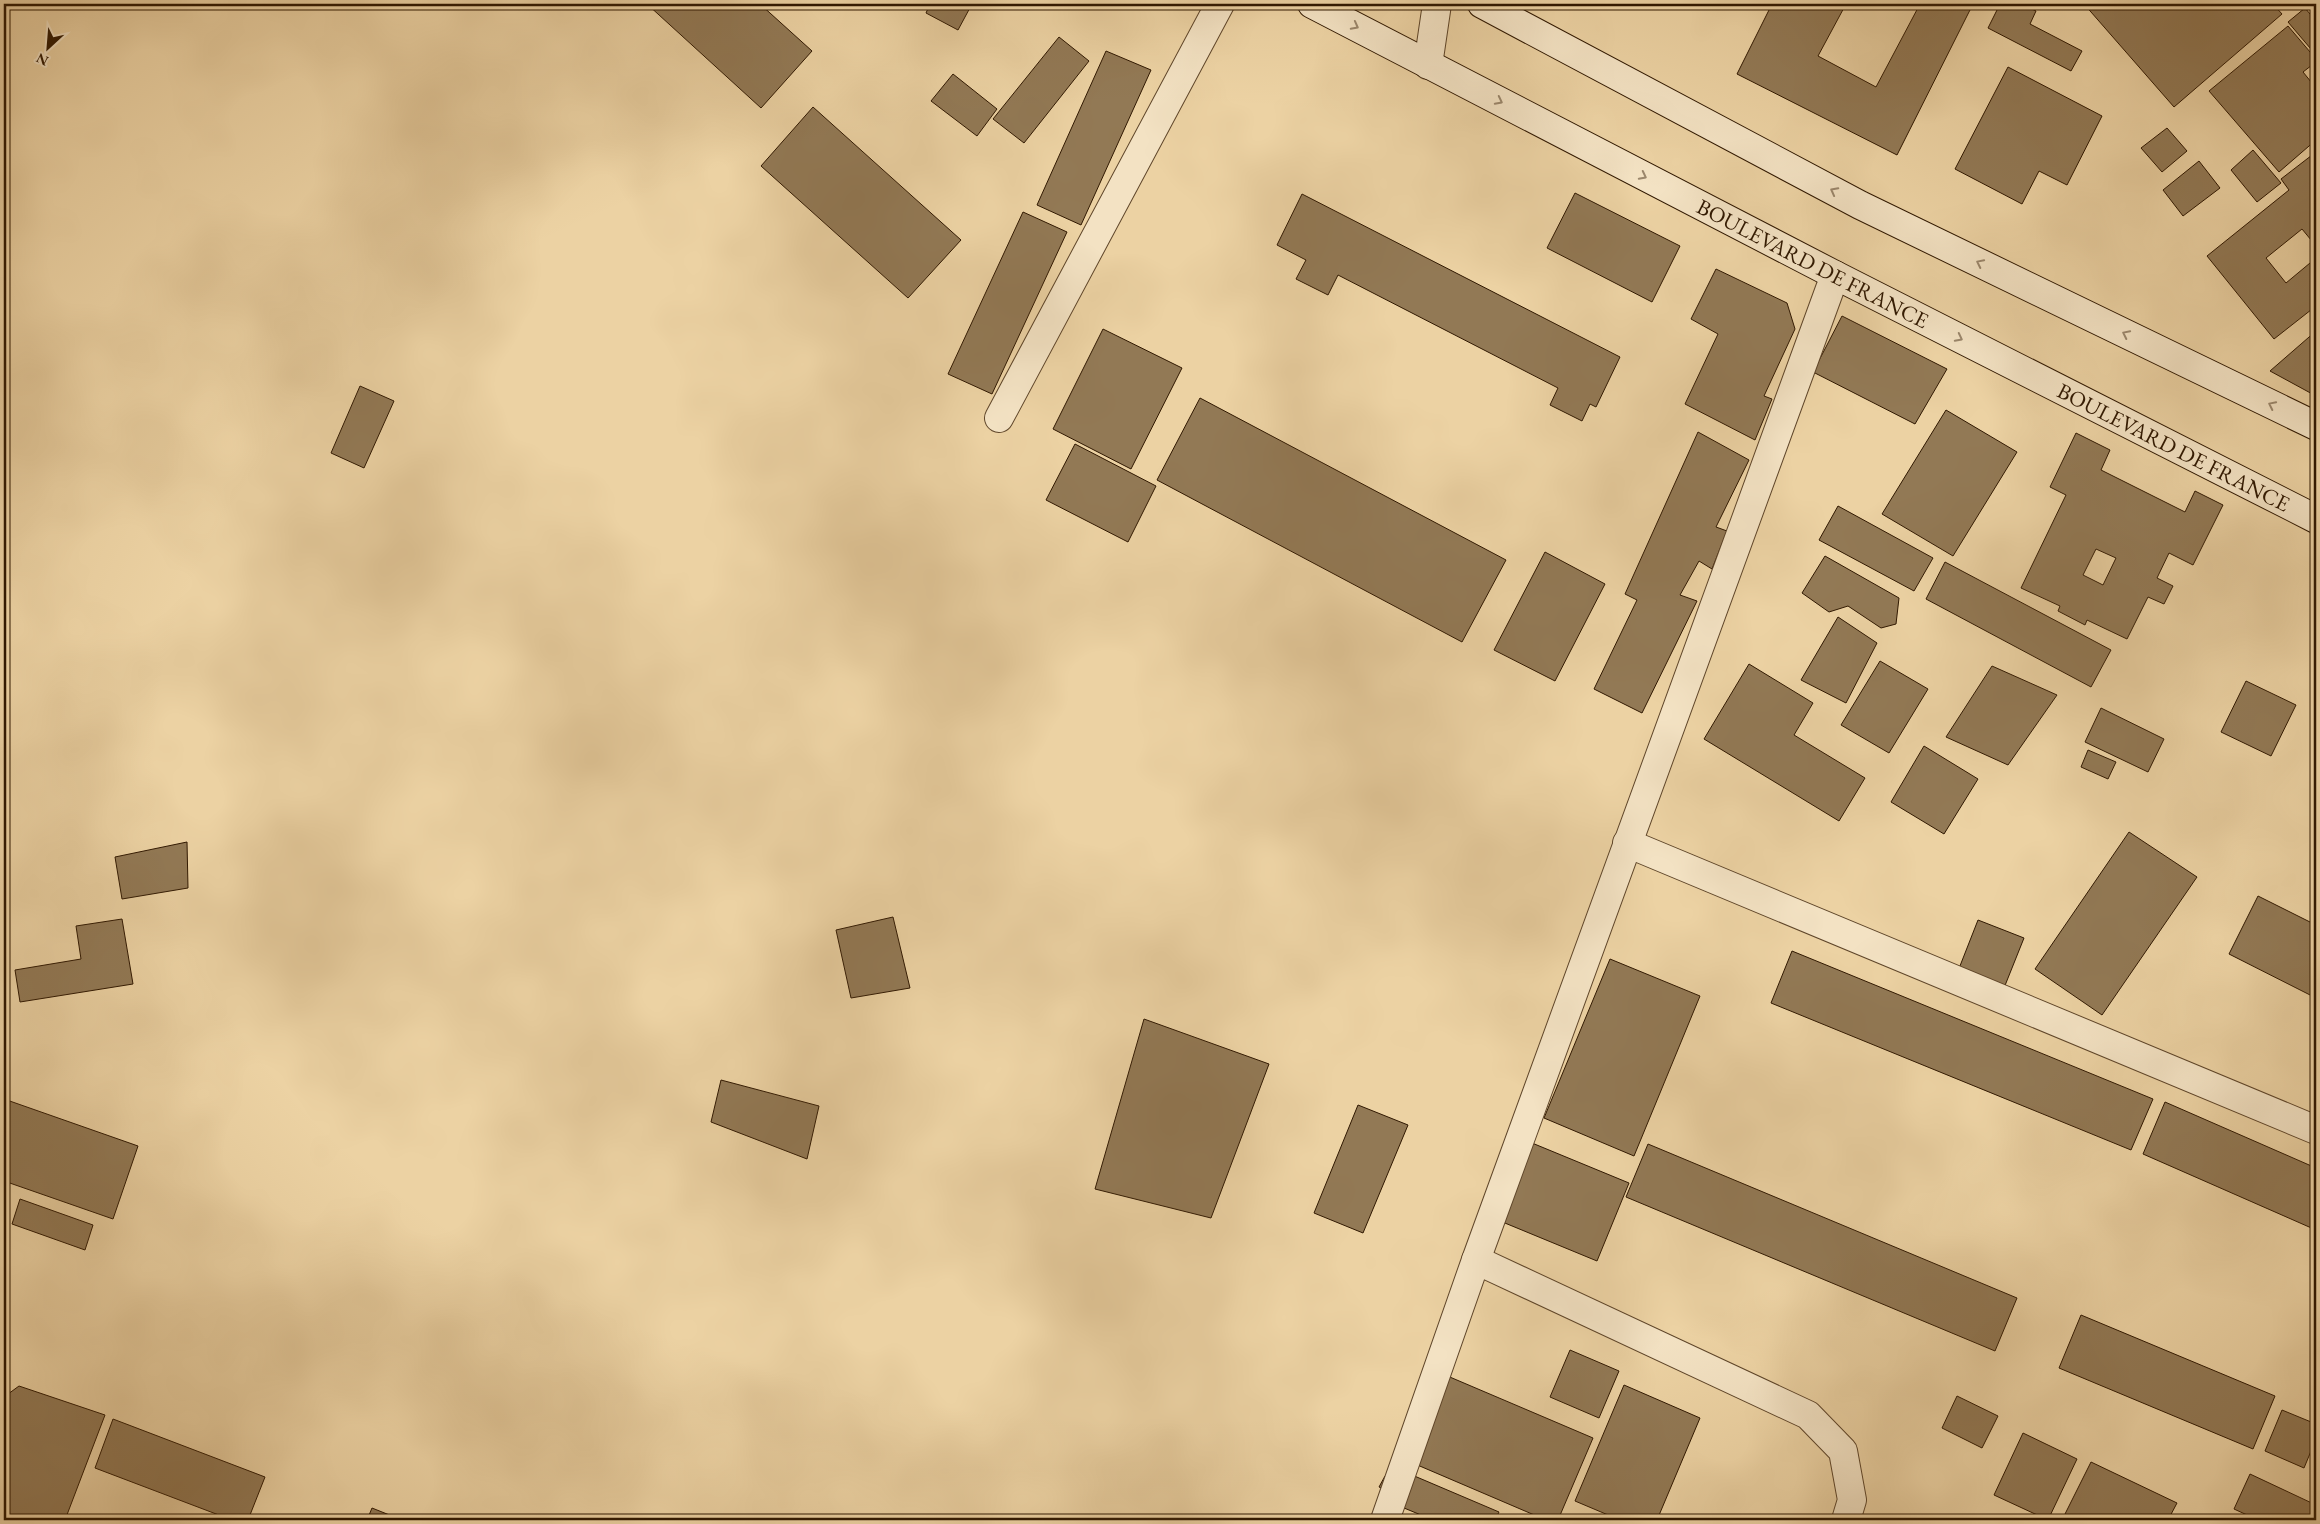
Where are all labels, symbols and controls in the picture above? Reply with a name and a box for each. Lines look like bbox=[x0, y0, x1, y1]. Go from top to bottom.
one-way arrow bbox=[1350, 20, 1359, 30]
north arrow bbox=[22, 22, 72, 72]
text: N bbox=[33, 49, 51, 70]
one-way arrow bbox=[1494, 95, 1503, 105]
one-way arrow bbox=[1638, 170, 1647, 180]
one-way arrow bbox=[1831, 187, 1840, 197]
street label: BOULEVARD DE FRANCE bbox=[1692, 192, 1934, 335]
one-way arrow bbox=[1976, 259, 1985, 269]
one-way arrow bbox=[2122, 330, 2131, 340]
one-way arrow bbox=[1954, 332, 1963, 342]
street label: BOULEVARD DE FRANCE bbox=[2052, 376, 2295, 518]
one-way arrow bbox=[2269, 401, 2278, 411]

